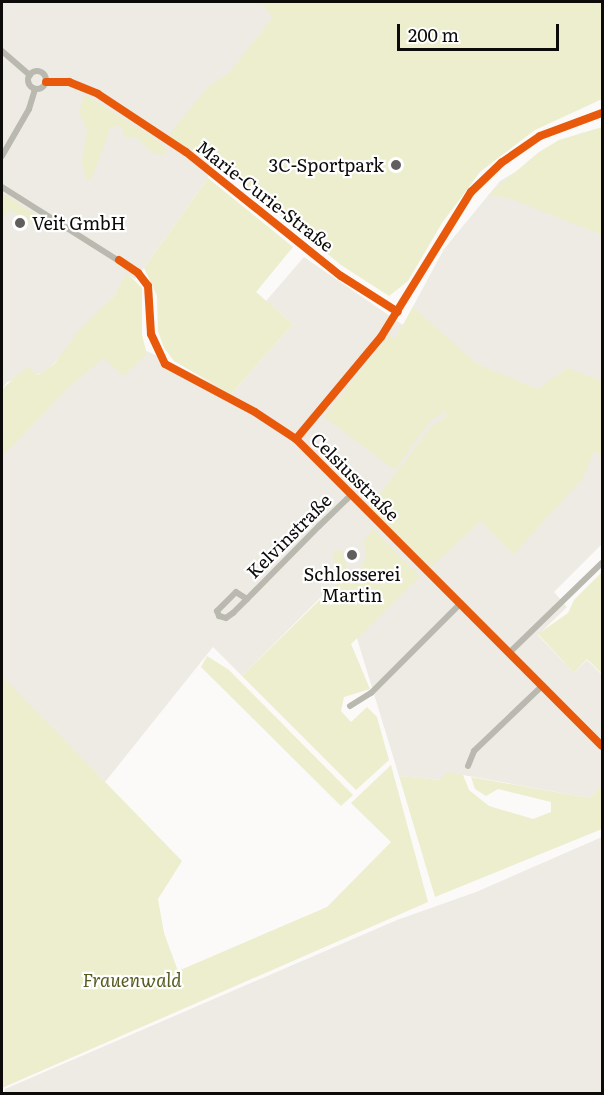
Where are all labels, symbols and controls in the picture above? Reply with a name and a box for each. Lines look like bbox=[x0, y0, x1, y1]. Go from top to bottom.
scale bar bbox=[400, 12, 562, 50]
text: 200 m bbox=[408, 21, 459, 48]
street label: Marie-Curie-Straße bbox=[192, 136, 338, 256]
place label: 3C-Sportpark bbox=[268, 154, 384, 176]
marker: 3C-Sportpark bbox=[389, 158, 403, 172]
place label: Veit GmbH bbox=[32, 212, 126, 234]
marker: Veit GmbH bbox=[13, 216, 27, 230]
street label: Celsiusstraße bbox=[306, 428, 404, 526]
street label: Kelvinstraße bbox=[242, 489, 336, 583]
marker: Schlosserei Martin bbox=[345, 548, 359, 562]
place label: Schlosserei Martin bbox=[304, 564, 400, 606]
park label: Frauenwald bbox=[83, 969, 181, 991]

